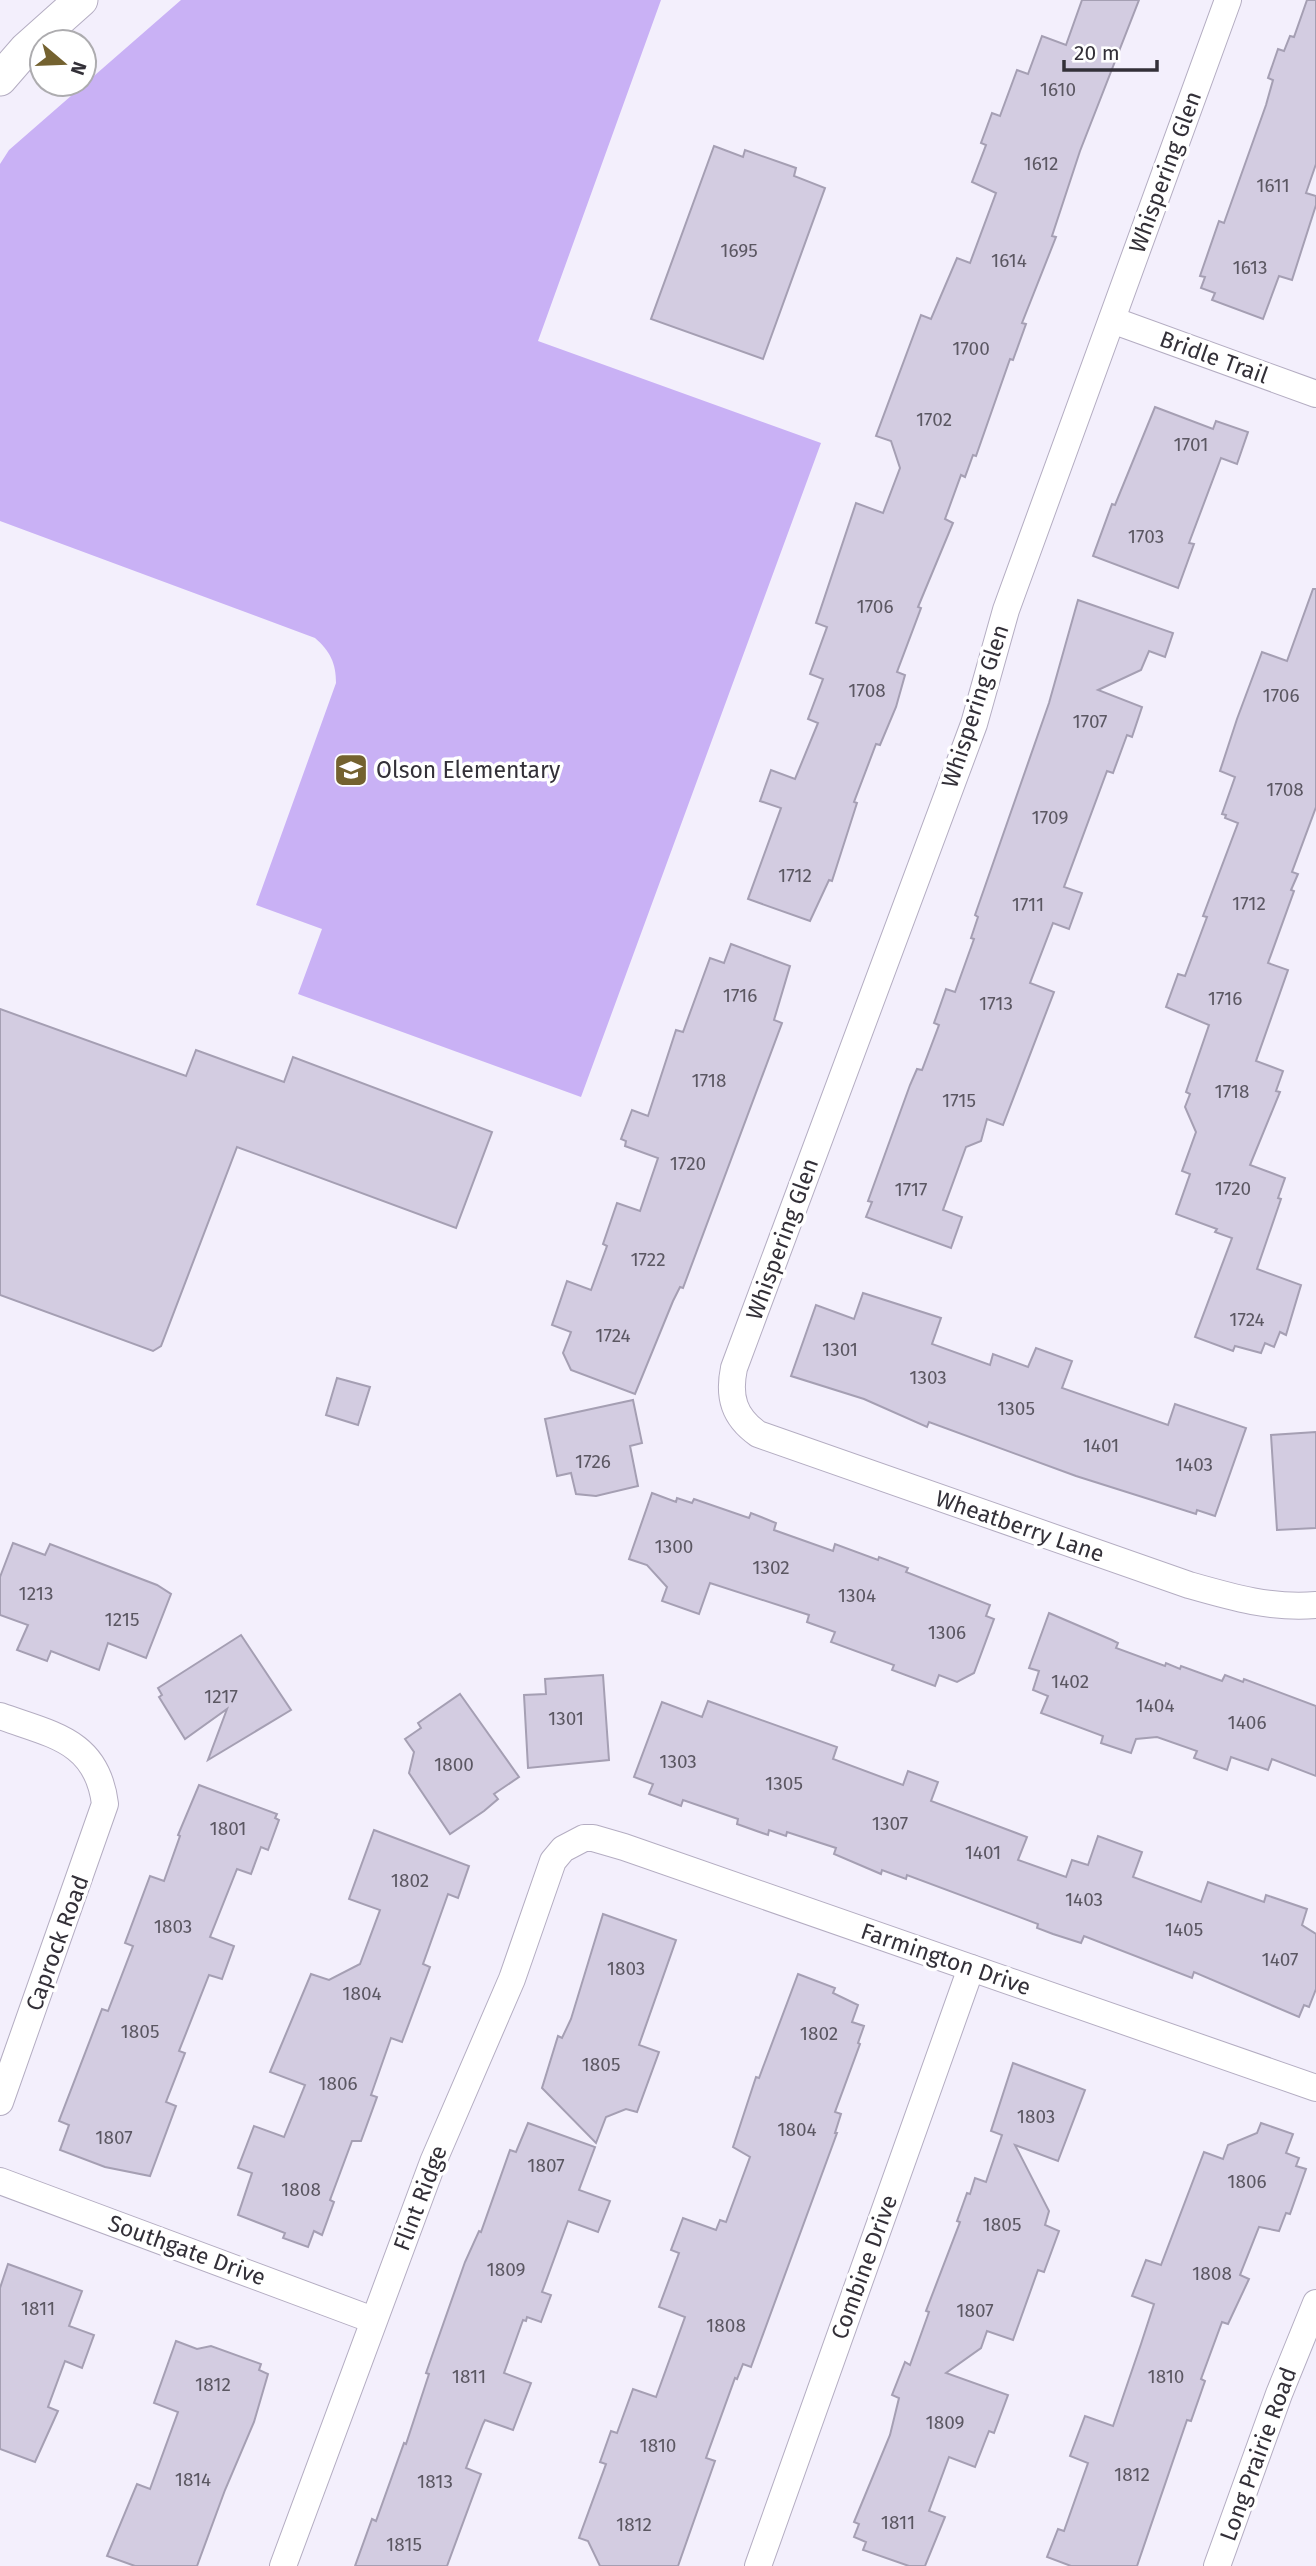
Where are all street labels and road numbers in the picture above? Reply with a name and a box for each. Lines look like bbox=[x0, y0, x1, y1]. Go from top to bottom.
street label: Whispering Glen bbox=[1123, 87, 1207, 257]
street label: Bridle Trail bbox=[1156, 324, 1272, 390]
street label: Whispering Glen bbox=[935, 621, 1015, 791]
street label: Whispering Glen bbox=[740, 1154, 824, 1324]
street label: Wheatberry Lane bbox=[932, 1484, 1108, 1568]
street label: Caprock Road bbox=[19, 1871, 95, 2015]
street label: Farmington Drive bbox=[857, 1917, 1035, 2001]
street label: Flint Ridge bbox=[387, 2141, 453, 2255]
street label: Combine Drive bbox=[825, 2191, 903, 2343]
street label: Southgate Drive bbox=[104, 2209, 270, 2291]
street label: Long Prairie Road bbox=[1214, 2363, 1302, 2545]

